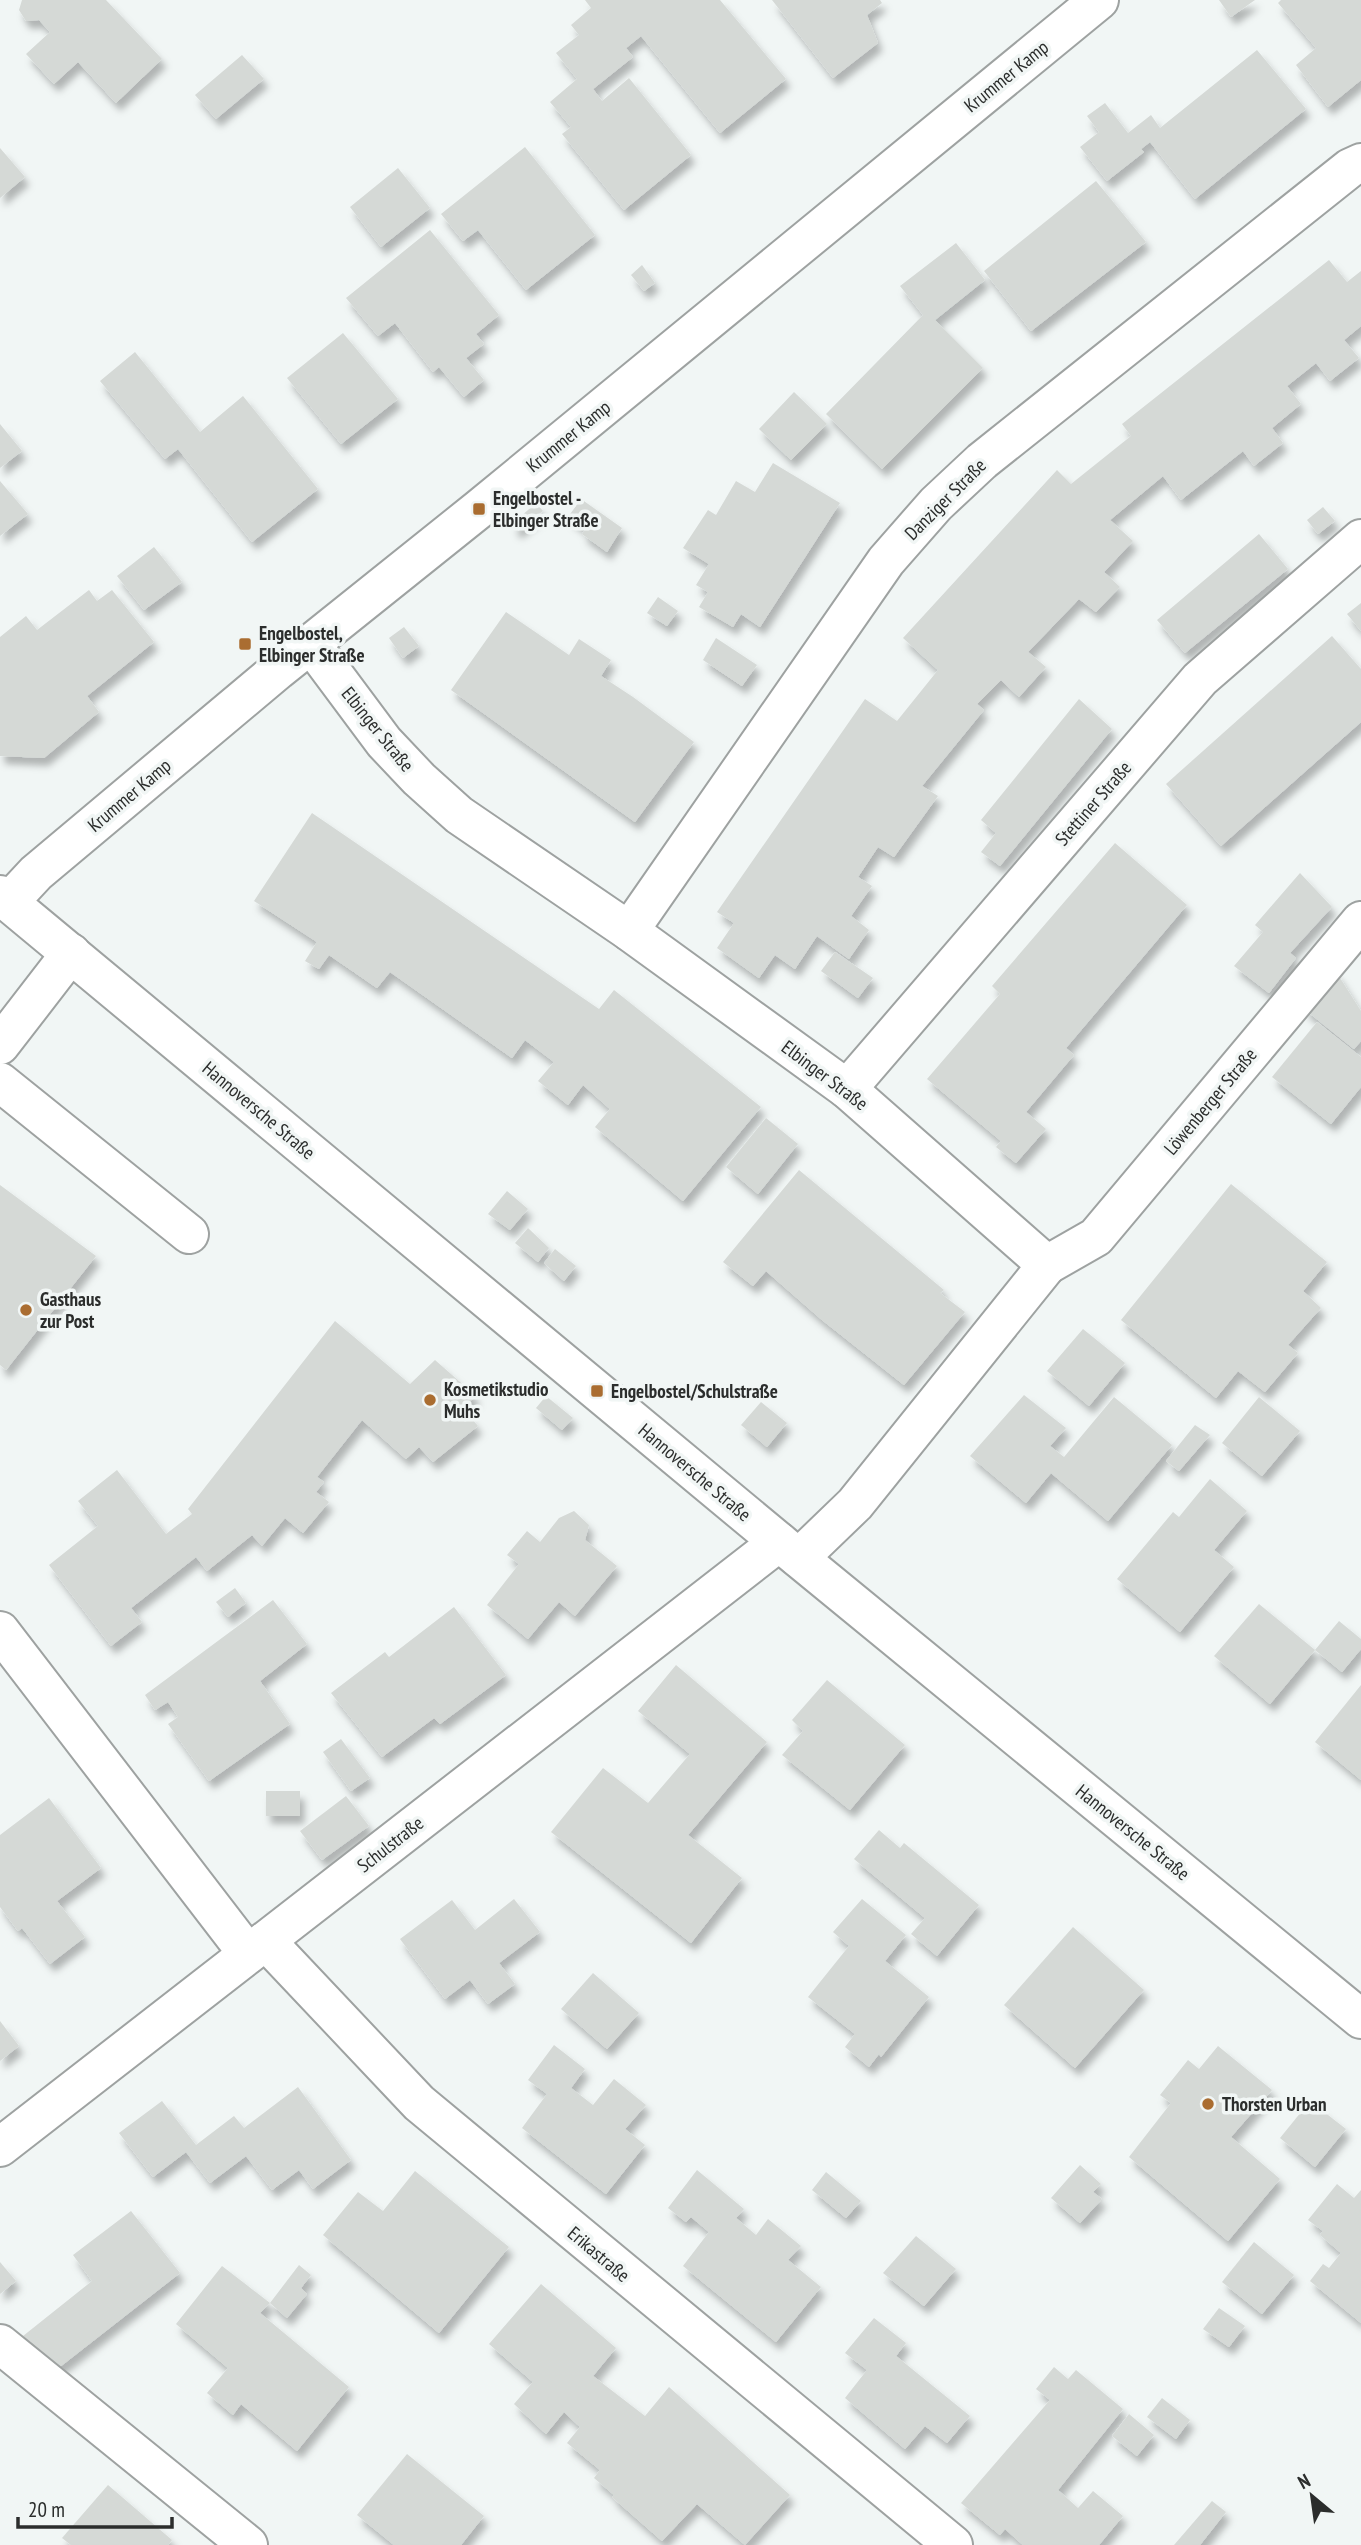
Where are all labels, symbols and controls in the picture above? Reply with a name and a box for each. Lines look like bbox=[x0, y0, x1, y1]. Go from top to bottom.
street label: Krummer Kamp bbox=[959, 35, 1053, 117]
street label: Krummer Kamp bbox=[521, 395, 615, 477]
street label: Danziger Straße bbox=[899, 453, 991, 545]
place label: Engelbostel - Elbinger Straße bbox=[493, 486, 599, 532]
marker: Engelbostel - Elbinger Straße bbox=[471, 501, 487, 517]
place label: Engelbostel, Elbinger Straße bbox=[259, 621, 365, 667]
marker: Engelbostel, Elbinger Straße bbox=[237, 636, 253, 652]
street label: Elbinger Straße bbox=[337, 682, 419, 776]
street label: Krummer Kamp bbox=[82, 753, 176, 837]
street label: Stettiner Straße bbox=[1050, 756, 1136, 850]
street label: Elbinger Straße bbox=[777, 1035, 873, 1115]
street label: Löwenberger Straße bbox=[1158, 1043, 1262, 1159]
street label: Hannoversche Straße bbox=[198, 1056, 320, 1164]
place label: Gasthaus zur Post bbox=[40, 1287, 101, 1333]
marker: Gasthaus zur Post bbox=[18, 1302, 34, 1318]
place label: Kosmetikstudio Muhs bbox=[444, 1377, 548, 1423]
place label: Engelbostel/Schulstraße bbox=[611, 1379, 778, 1403]
marker: Engelbostel/Schulstraße bbox=[589, 1383, 605, 1399]
marker: Kosmetikstudio Muhs bbox=[422, 1392, 438, 1408]
street label: Hannoversche Straße bbox=[634, 1418, 756, 1526]
street label: Hannoversche Straße bbox=[1071, 1779, 1195, 1885]
street label: Schulstraße bbox=[352, 1811, 428, 1877]
place label: Thorsten Urban bbox=[1222, 2092, 1326, 2116]
marker: Thorsten Urban bbox=[1200, 2096, 1216, 2112]
street label: Erikastraße bbox=[563, 2221, 635, 2287]
north arrow bbox=[1277, 2461, 1347, 2531]
text: N bbox=[1293, 2468, 1314, 2494]
scale bar bbox=[18, 2486, 172, 2530]
text: 20 m bbox=[28, 2496, 65, 2523]

